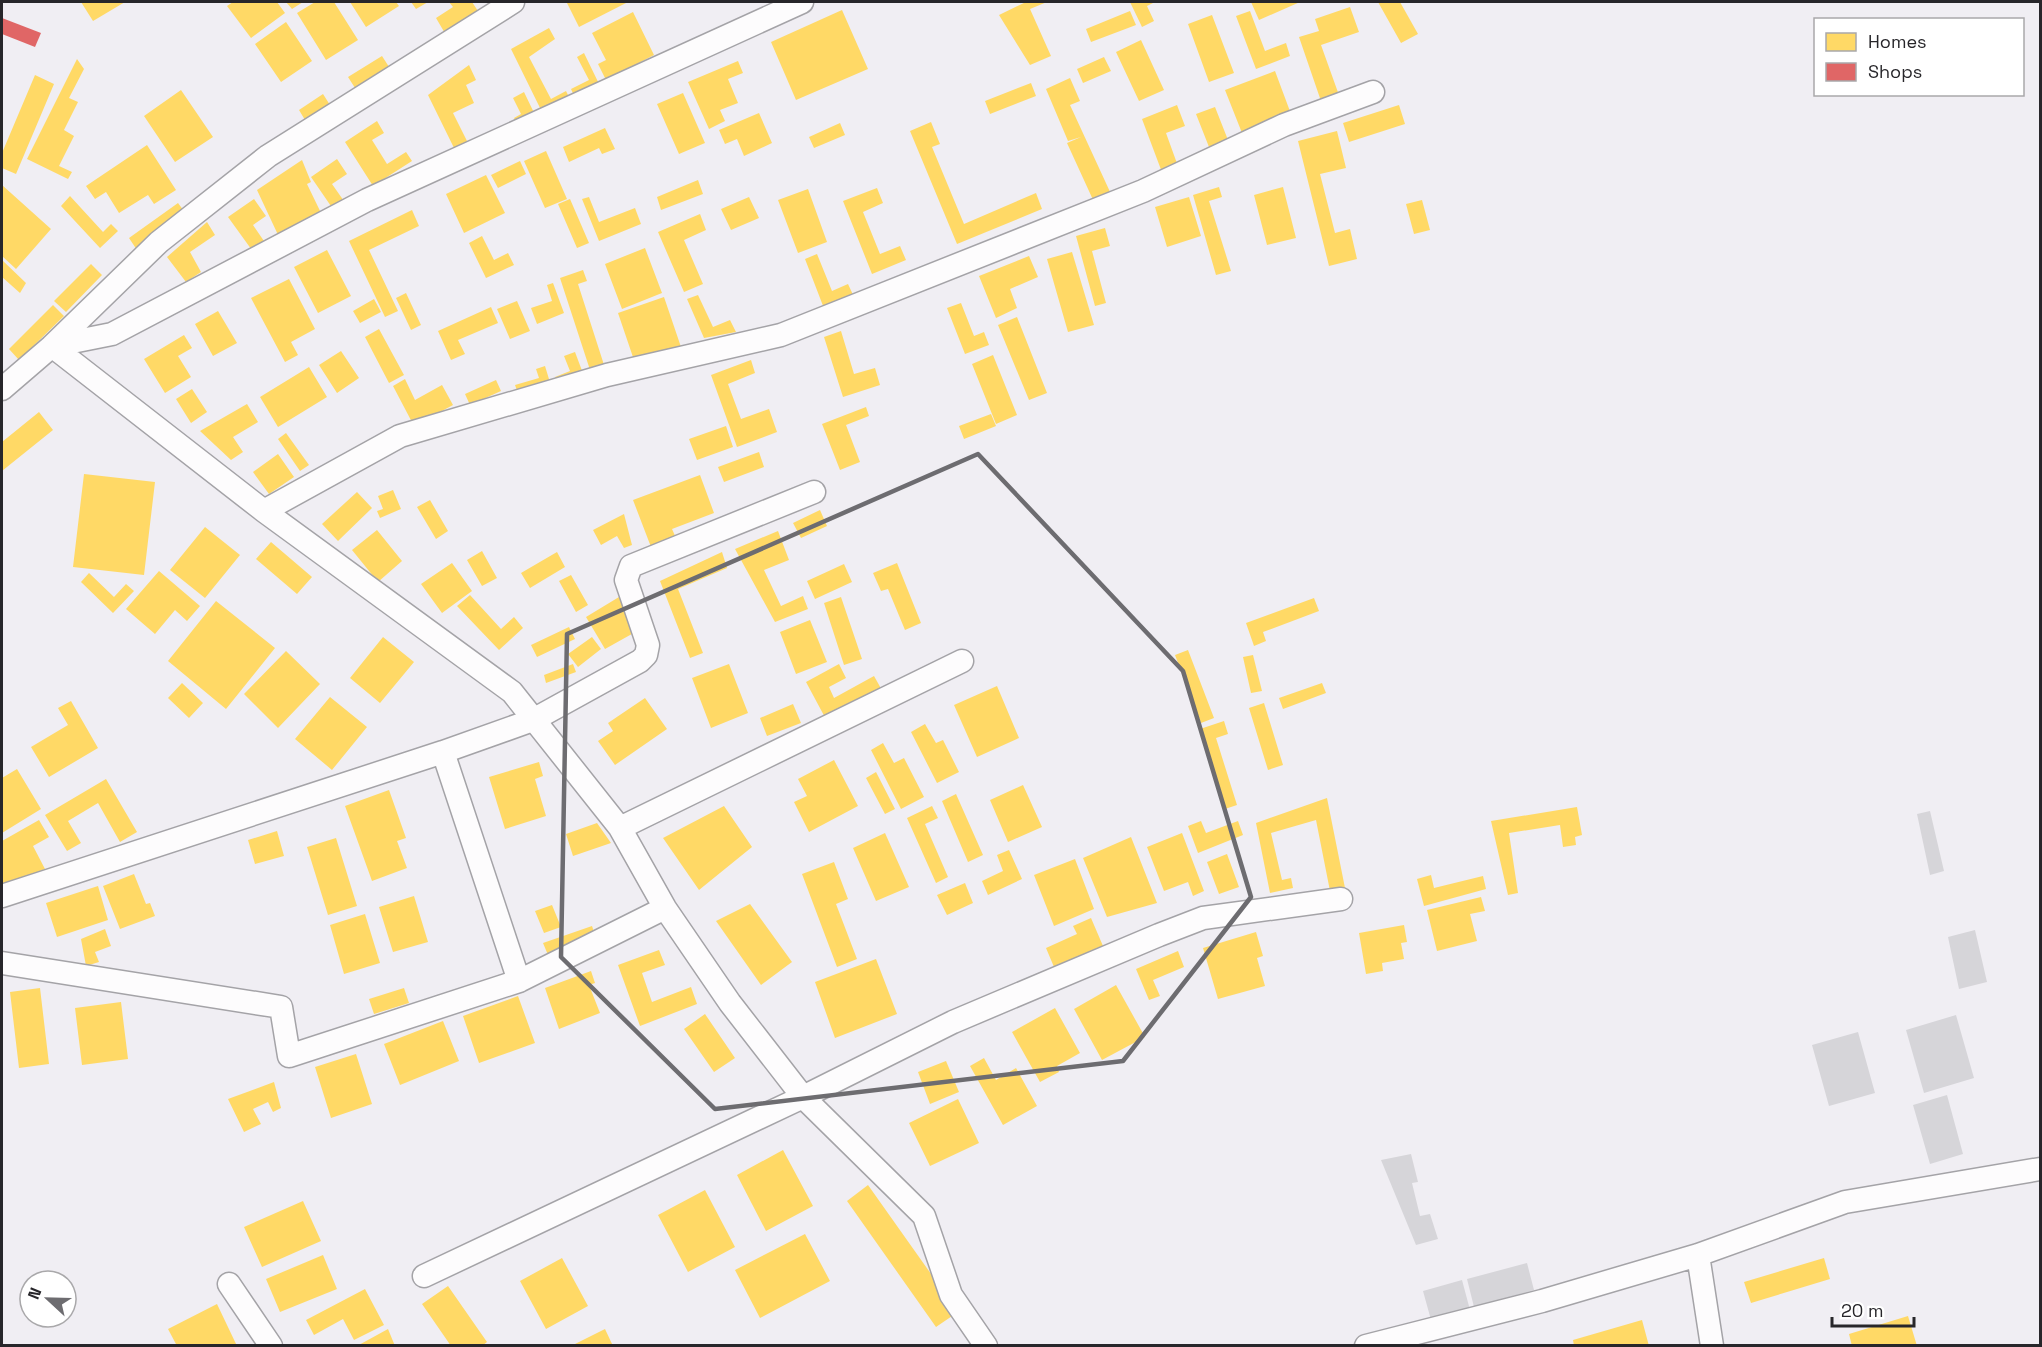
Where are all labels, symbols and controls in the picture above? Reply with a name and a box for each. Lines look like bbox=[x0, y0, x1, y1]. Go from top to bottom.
legend bbox=[1814, 18, 2024, 96]
text: Homes bbox=[1868, 30, 1927, 53]
text: Shops bbox=[1868, 60, 1922, 83]
north arrow bbox=[18, 1269, 78, 1329]
text: N bbox=[23, 1285, 46, 1302]
scale bar bbox=[1832, 1290, 1914, 1328]
text: 20 m bbox=[1841, 1299, 1884, 1322]

